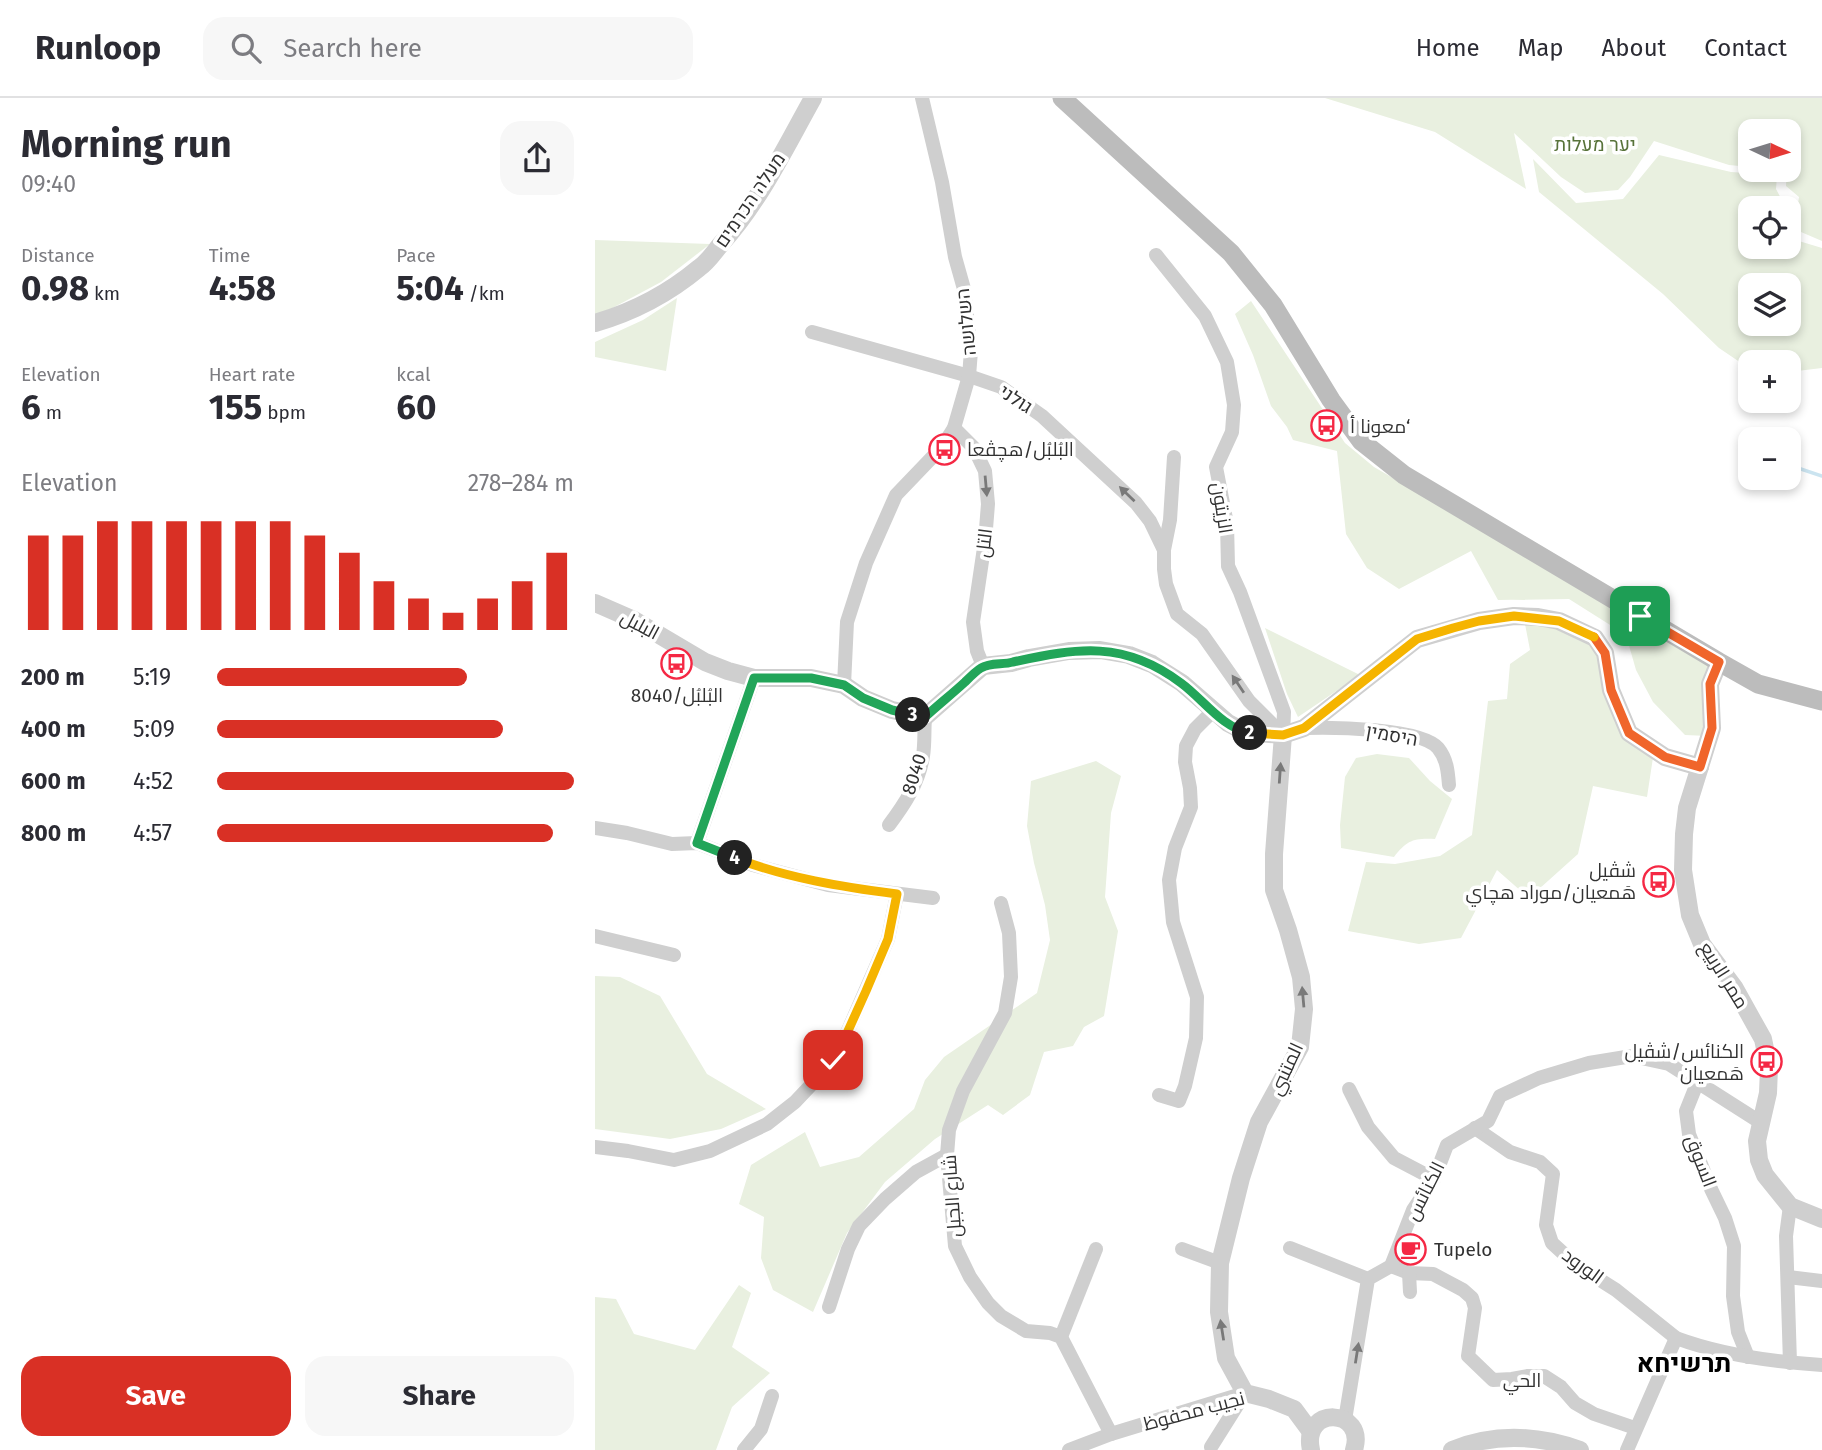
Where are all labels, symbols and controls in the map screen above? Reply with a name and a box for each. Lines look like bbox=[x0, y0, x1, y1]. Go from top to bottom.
search box bbox=[203, 17, 693, 80]
text: Runloop bbox=[35, 28, 161, 68]
icon: search bbox=[227, 29, 265, 67]
text: Search here bbox=[283, 33, 422, 64]
text: Home bbox=[1416, 34, 1480, 62]
text: Map bbox=[1518, 34, 1564, 62]
text: About bbox=[1602, 34, 1666, 62]
text: Contact bbox=[1704, 34, 1787, 62]
north arrow bbox=[1738, 119, 1801, 182]
map controls bbox=[1738, 119, 1801, 490]
text: Morning run bbox=[21, 121, 232, 167]
button: share bbox=[500, 121, 574, 195]
park label: יער מעלות bbox=[1554, 133, 1636, 156]
street label: מעלה הכרמים bbox=[710, 148, 790, 252]
text: 09:40 bbox=[21, 170, 76, 198]
button: locate bbox=[1738, 196, 1801, 259]
text: Distance bbox=[21, 244, 95, 267]
text: Time bbox=[209, 244, 250, 267]
text: Pace bbox=[396, 244, 436, 267]
text: 0.98 bbox=[21, 267, 89, 309]
text: 4:58 bbox=[209, 267, 276, 309]
text: 5:04 bbox=[396, 267, 464, 309]
button: layers bbox=[1738, 273, 1801, 336]
text: km bbox=[89, 282, 120, 305]
text: /km bbox=[464, 282, 505, 305]
street label: השלושה bbox=[951, 287, 981, 357]
button: + bbox=[1738, 350, 1801, 413]
text: Elevation bbox=[21, 363, 101, 386]
text: Heart rate bbox=[209, 363, 295, 386]
text: kcal bbox=[396, 363, 431, 386]
street label: גולני bbox=[995, 380, 1037, 418]
text: 6 bbox=[21, 386, 41, 428]
text: 155 bbox=[209, 386, 262, 428]
text: 60 bbox=[396, 386, 437, 428]
text: m bbox=[41, 401, 62, 424]
text: bpm bbox=[262, 401, 306, 424]
bus stop icon: معونا أ‘ bbox=[1310, 409, 1344, 443]
place label: معونا أ‘ bbox=[1350, 415, 1410, 438]
button: − bbox=[1738, 427, 1801, 490]
bus stop icon: البُلبُل/هچڤعا bbox=[927, 432, 961, 466]
place label: البُلبُل/هچڤعا bbox=[967, 438, 1074, 462]
text: Elevation bbox=[21, 469, 117, 497]
text: 278–284 m bbox=[468, 469, 574, 497]
one-way arrow bbox=[981, 475, 992, 497]
street label: الزيتون bbox=[1207, 481, 1237, 535]
one-way arrow bbox=[1119, 486, 1136, 502]
street label: التل bbox=[971, 527, 997, 559]
pin bbox=[1610, 586, 1670, 646]
icon: arrive bbox=[1621, 597, 1659, 635]
street label: البلبل bbox=[617, 605, 663, 645]
bus stop icon: البُلبُل/8040 bbox=[660, 647, 694, 681]
text: 200 m bbox=[21, 663, 85, 691]
text: 5:19 bbox=[133, 663, 171, 691]
one-way arrow bbox=[1231, 675, 1245, 693]
place label: البُلبُل/8040 bbox=[631, 684, 723, 707]
pin: 3 bbox=[895, 698, 931, 732]
text: 3 bbox=[908, 703, 917, 726]
text: 400 m bbox=[21, 715, 86, 743]
text: 5:09 bbox=[133, 715, 175, 743]
pin: 2 bbox=[1233, 716, 1267, 750]
street label: היסמין bbox=[1364, 719, 1420, 751]
text: 2 bbox=[1245, 721, 1254, 744]
street label: 8040 bbox=[897, 751, 931, 797]
one-way arrow bbox=[1275, 762, 1286, 784]
text: 600 m bbox=[21, 767, 86, 795]
text: 4:52 bbox=[133, 767, 173, 795]
text: 800 m bbox=[21, 819, 86, 847]
text: 4:57 bbox=[133, 819, 172, 847]
pin: 4 bbox=[717, 840, 753, 876]
text: 4 bbox=[729, 846, 740, 869]
place label: شڤيل هَمعيان/موراد هچاي bbox=[1466, 859, 1636, 907]
bus stop icon: شڤيل هَمعيان/موراد هچاي bbox=[1642, 864, 1676, 898]
street label: ممر الربيع bbox=[1693, 937, 1753, 1014]
one-way arrow bbox=[1297, 985, 1308, 1007]
pin bbox=[803, 1030, 863, 1090]
street label: المتنبي bbox=[1264, 1039, 1311, 1100]
place label: الكنائس/شڤيل هَمعيان bbox=[1625, 1040, 1744, 1085]
icon: check bbox=[814, 1041, 852, 1079]
bus stop icon: الكنائس/شڤيل هَمعيان bbox=[1750, 1045, 1784, 1079]
street label: السوق bbox=[1680, 1132, 1721, 1191]
street label: شارع الجبل bbox=[938, 1154, 968, 1238]
street label: الكنائس bbox=[1400, 1158, 1450, 1224]
cafe icon: Tupelo bbox=[1394, 1232, 1428, 1266]
place label: Tupelo bbox=[1434, 1238, 1492, 1261]
street label: الورود bbox=[1558, 1243, 1608, 1289]
one-way arrow bbox=[1216, 1319, 1227, 1341]
one-way arrow bbox=[1352, 1342, 1363, 1364]
district label: תרשיחא bbox=[1637, 1348, 1731, 1379]
button: Save bbox=[21, 1356, 291, 1436]
button: Share bbox=[305, 1356, 574, 1436]
street label: الحي bbox=[1503, 1369, 1541, 1395]
street label: نجيب محفوظ bbox=[1141, 1386, 1247, 1436]

